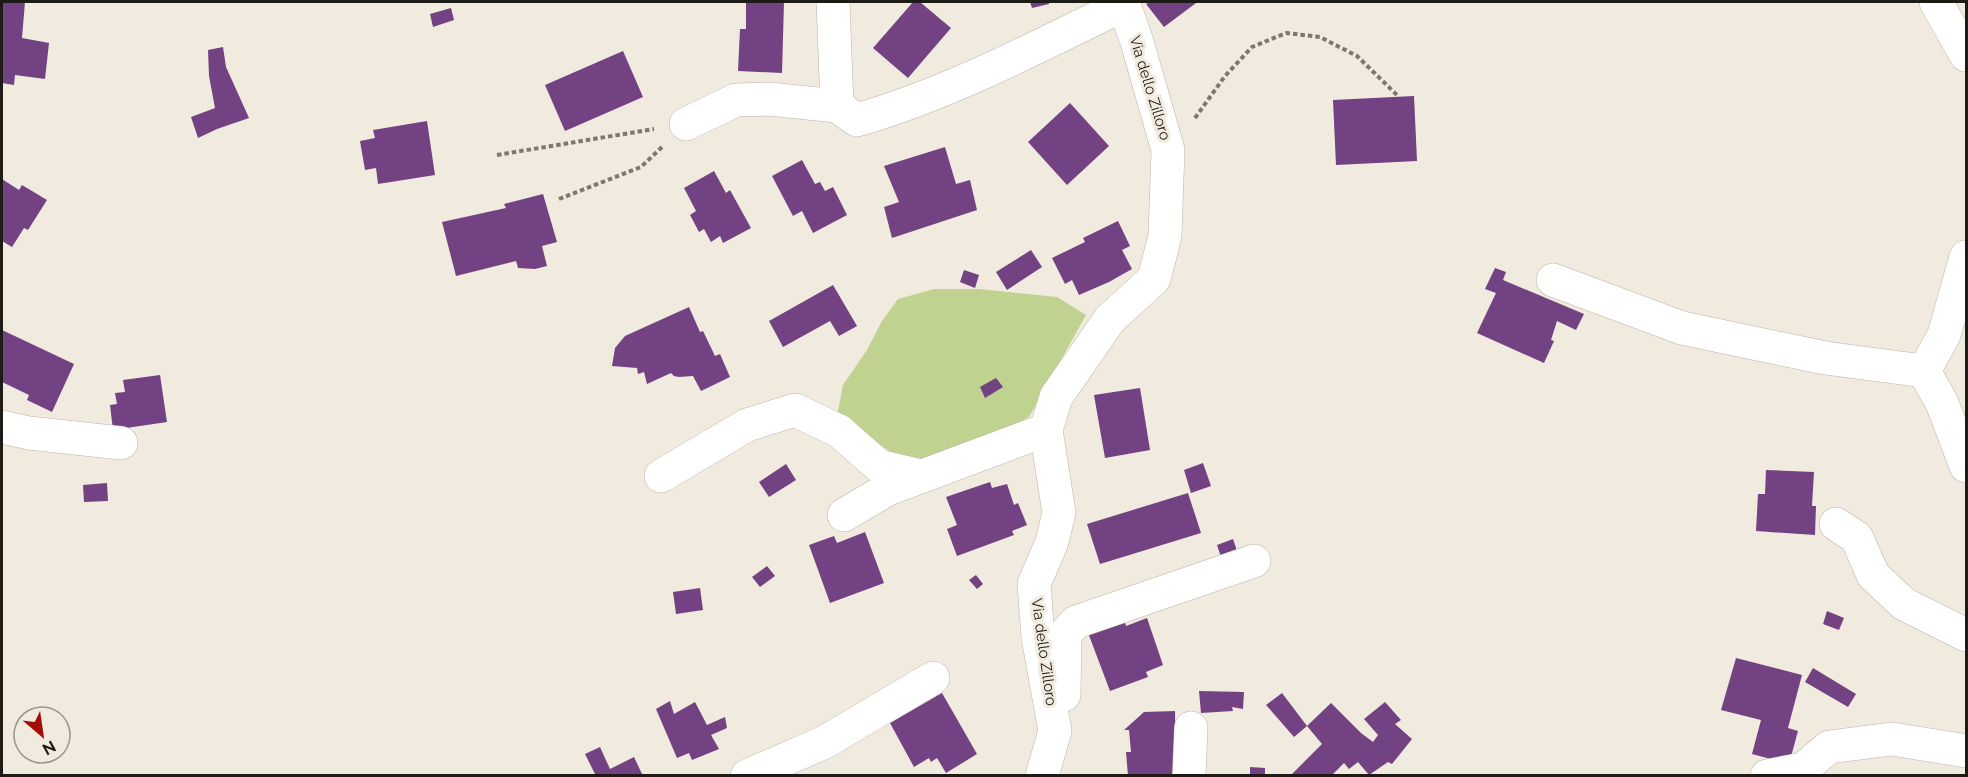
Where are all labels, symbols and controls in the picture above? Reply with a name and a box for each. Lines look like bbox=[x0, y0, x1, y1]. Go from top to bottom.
street label: Via dello Zilloro bbox=[1126, 34, 1174, 142]
street label: Via dello Zilloro bbox=[1028, 597, 1060, 707]
north arrow bbox=[12, 705, 72, 765]
text: N bbox=[39, 736, 59, 759]

